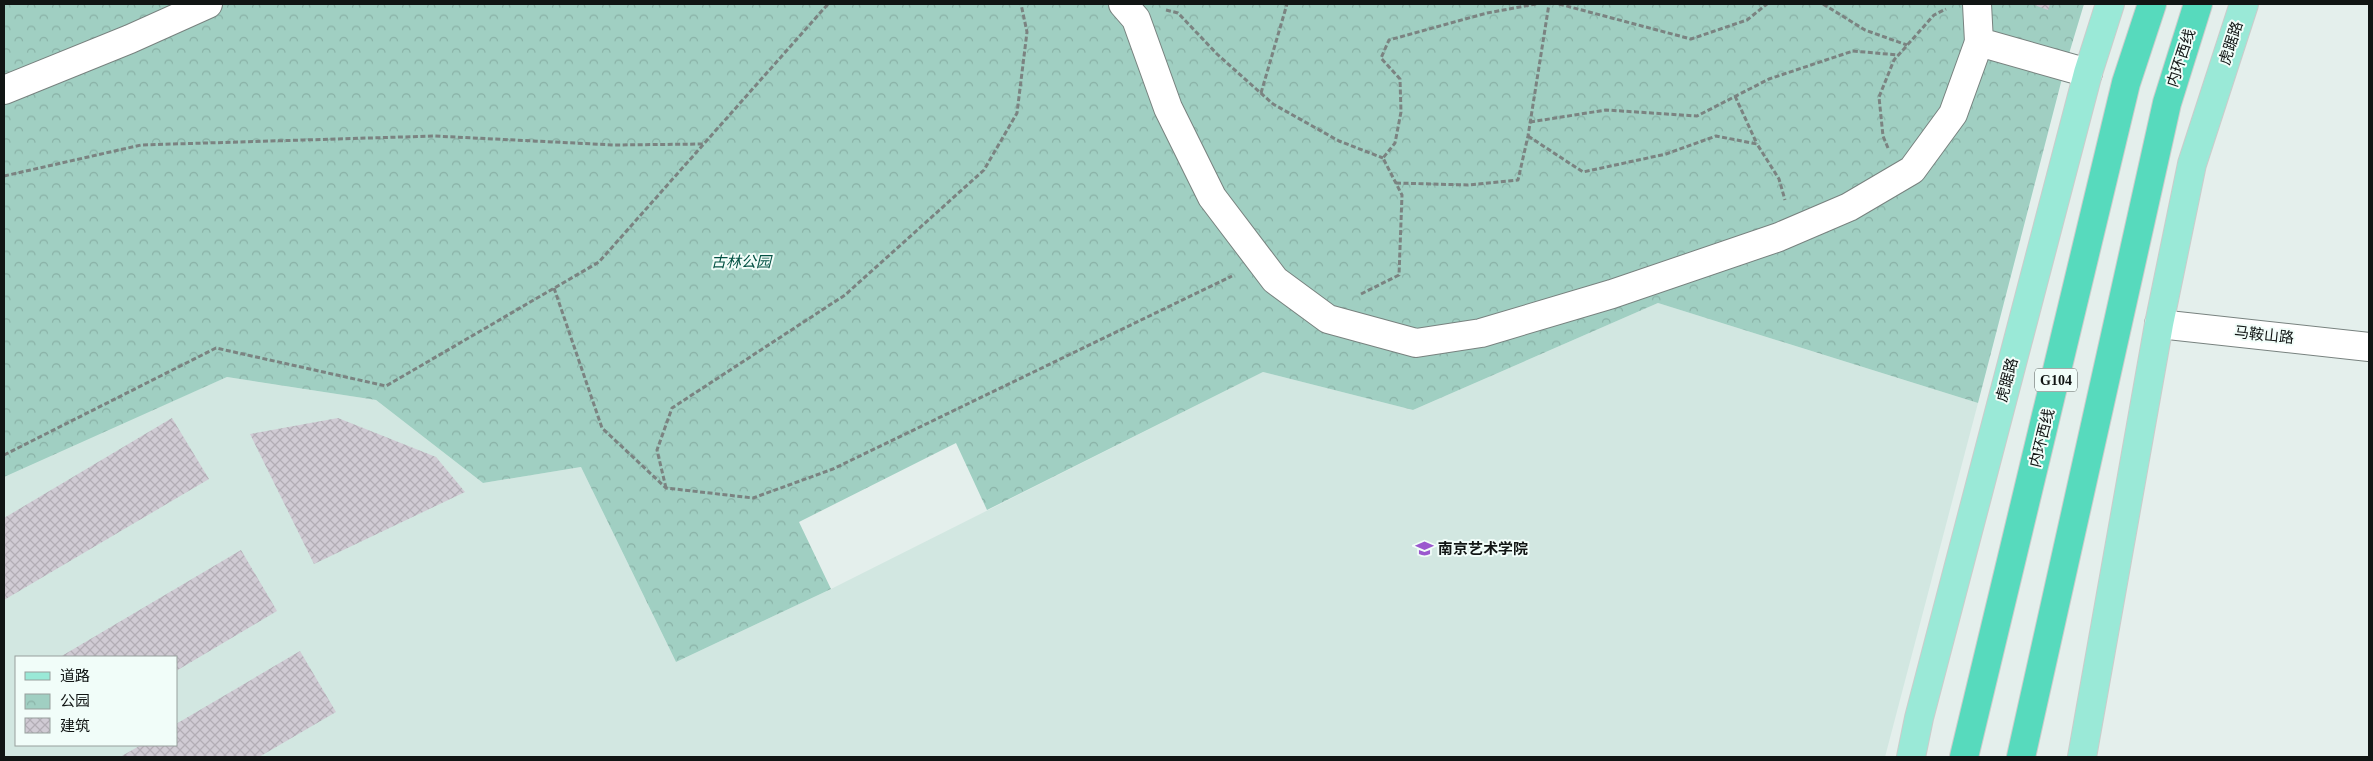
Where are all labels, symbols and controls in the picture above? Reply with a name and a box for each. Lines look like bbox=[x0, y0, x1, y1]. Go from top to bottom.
street label: 虎踞路 bbox=[2216, 19, 2246, 67]
street label: 内环西线 bbox=[2164, 27, 2198, 89]
park label: 古林公园 bbox=[711, 254, 773, 270]
street label: 马鞍山路 bbox=[2233, 323, 2295, 346]
street label: 虎踞路 bbox=[1993, 356, 2021, 404]
road number: G104 bbox=[2035, 368, 2077, 392]
street label: 内环西线 bbox=[2027, 407, 2057, 469]
school or university icon: 南京艺术学院 bbox=[1414, 539, 1434, 559]
place label: 南京艺术学院 bbox=[1438, 540, 1528, 557]
legend bbox=[15, 656, 178, 746]
text: 道路 bbox=[60, 668, 90, 684]
text: 公园 bbox=[60, 693, 90, 709]
text: 建筑 bbox=[60, 718, 90, 734]

